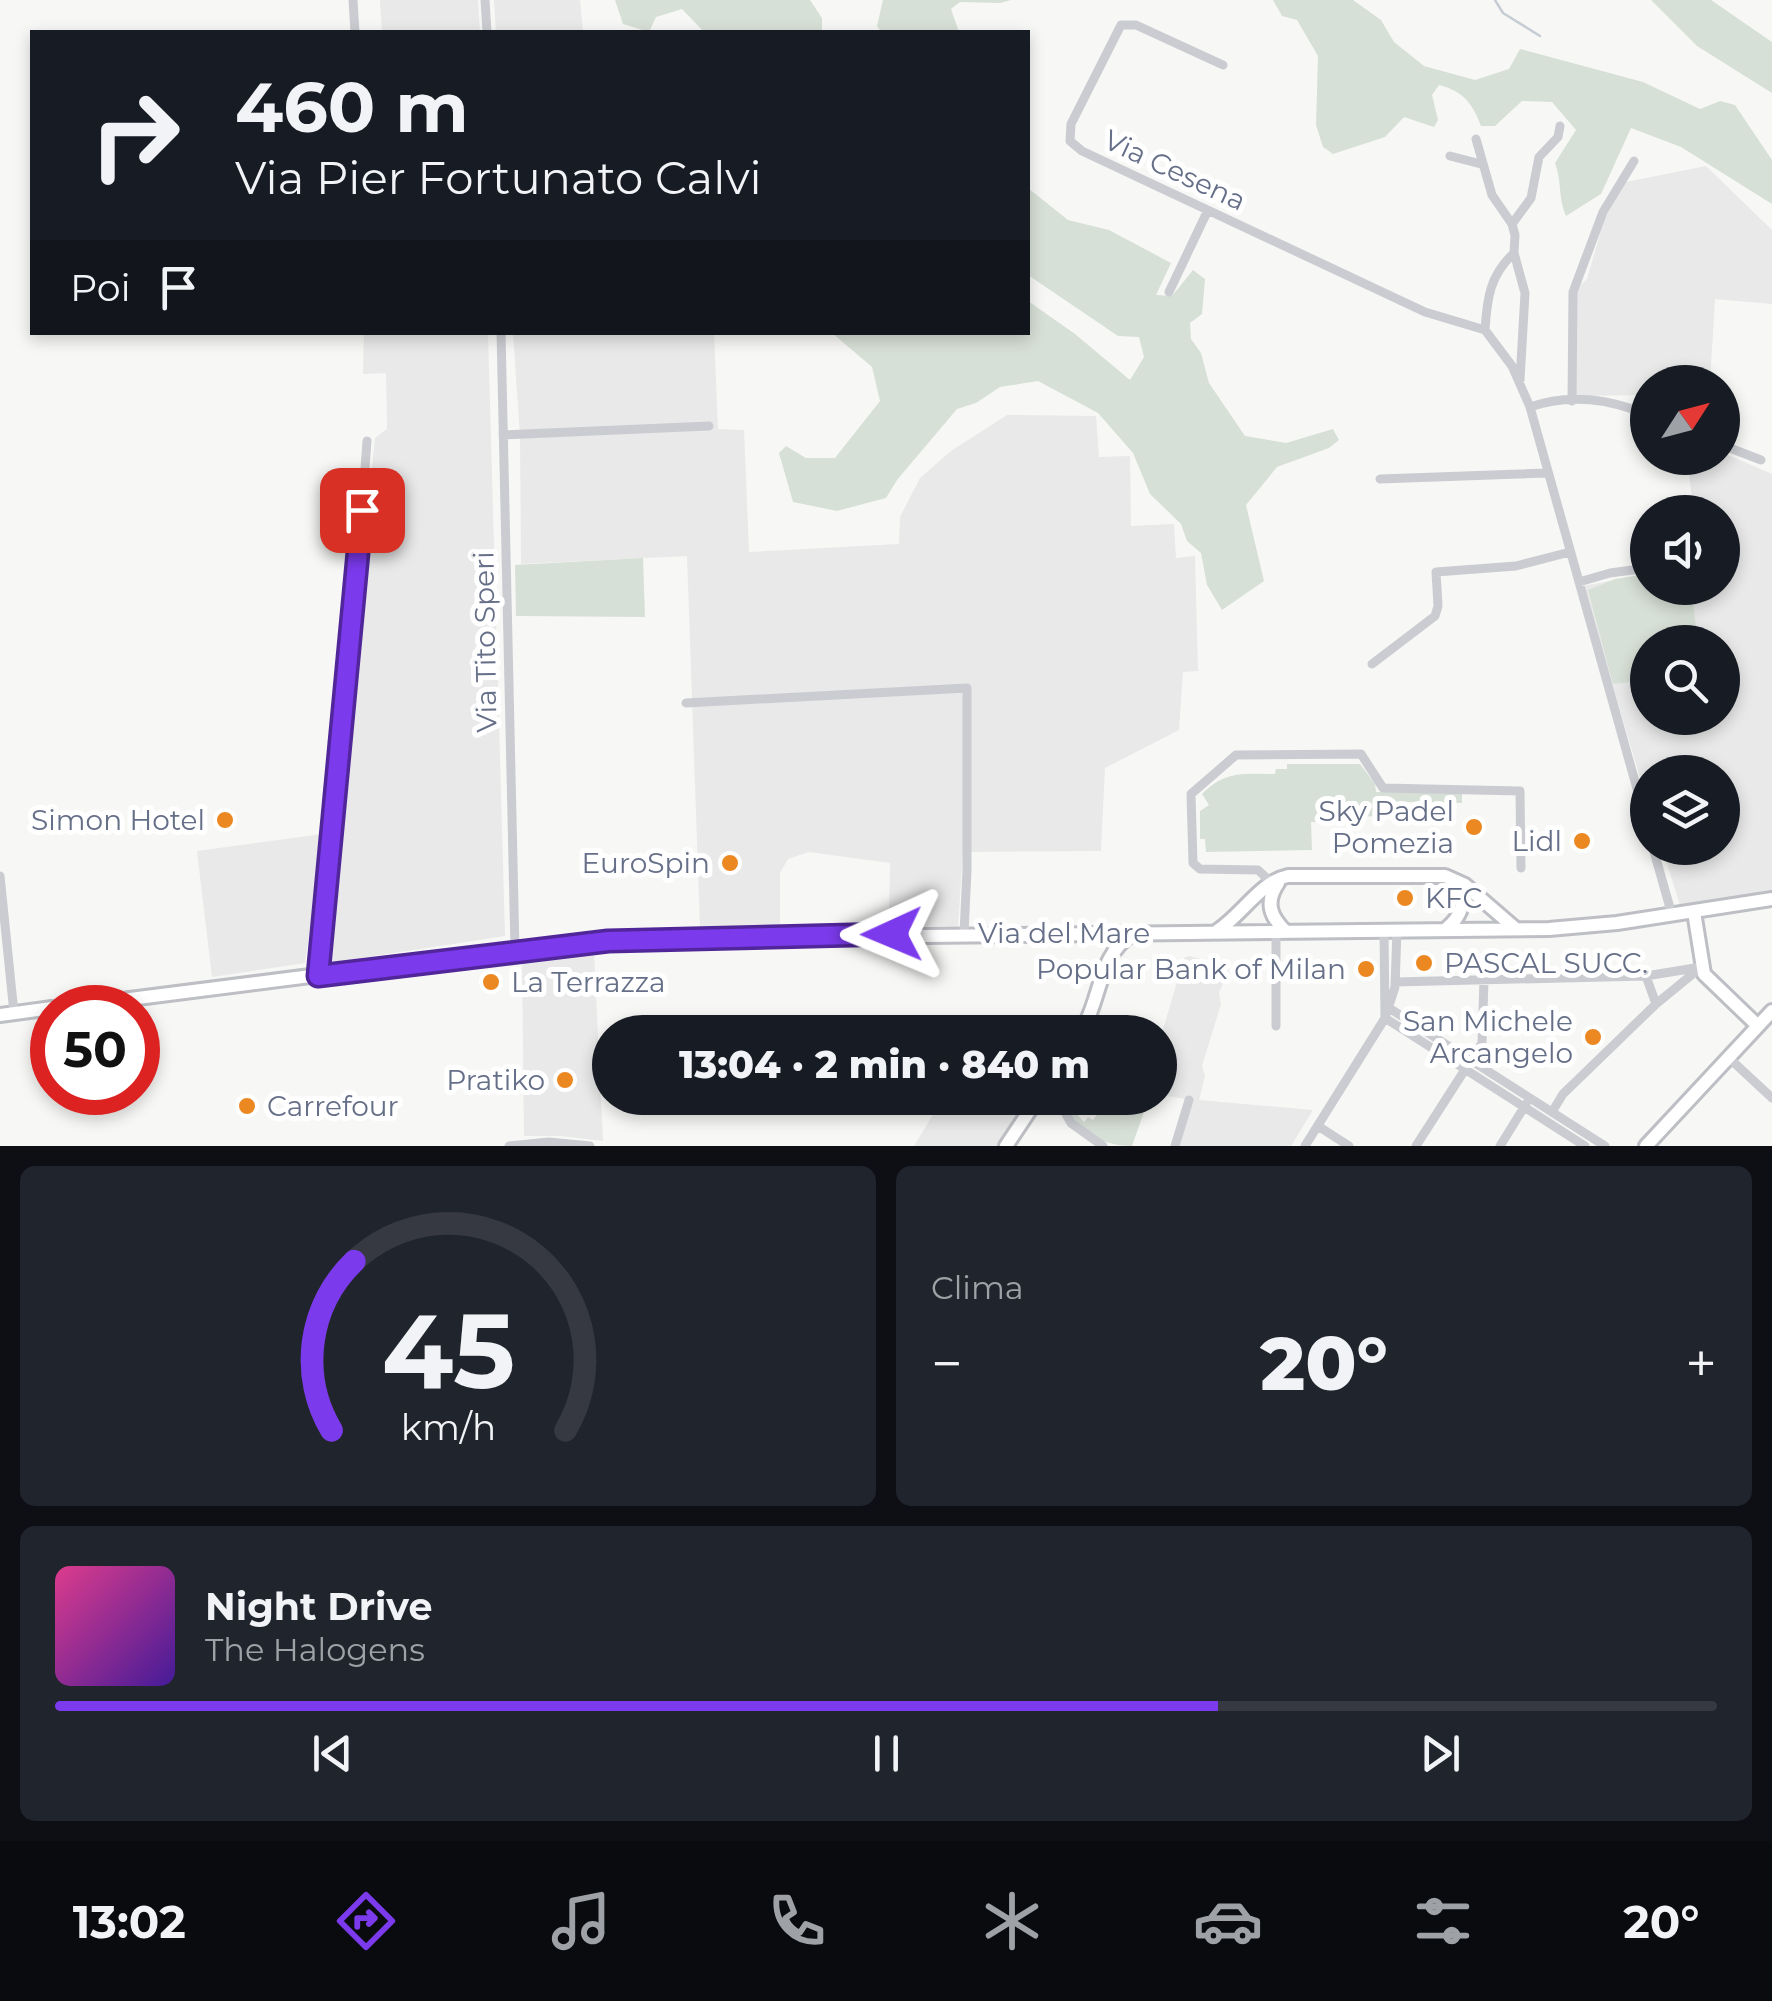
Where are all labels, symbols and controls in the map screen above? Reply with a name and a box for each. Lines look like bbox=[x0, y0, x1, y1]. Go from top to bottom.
text: 460 m bbox=[235, 64, 469, 150]
icon: right bbox=[70, 70, 200, 200]
street label: Via Cesena bbox=[1099, 122, 1251, 218]
text: Via Pier Fortunato Calvi bbox=[235, 150, 762, 205]
icon: arrive bbox=[151, 260, 206, 315]
text: Poi bbox=[70, 264, 131, 311]
north arrow bbox=[1630, 365, 1740, 475]
map controls bbox=[1630, 365, 1740, 865]
pin bbox=[320, 468, 405, 553]
icon: arrive bbox=[335, 483, 390, 538]
button: sound bbox=[1630, 495, 1740, 605]
street label: Via Tito Speri bbox=[466, 551, 504, 733]
button: search bbox=[1630, 625, 1740, 735]
button: layers bbox=[1630, 755, 1740, 865]
place label: Sky Padel Pomezia bbox=[1319, 794, 1454, 860]
place label: Simon Hotel bbox=[31, 803, 205, 837]
marker: Simon Hotel bbox=[214, 809, 236, 831]
marker: Sky Padel Pomezia bbox=[1463, 816, 1485, 838]
place label: Lidl bbox=[1511, 824, 1562, 858]
marker: Lidl bbox=[1571, 830, 1593, 852]
place label: EuroSpin bbox=[582, 846, 710, 880]
marker: EuroSpin bbox=[719, 852, 741, 874]
place label: KFC bbox=[1425, 881, 1482, 915]
position arrow bbox=[840, 882, 944, 986]
marker: KFC bbox=[1394, 887, 1416, 909]
street label: Via del Mare bbox=[978, 916, 1150, 950]
place label: PASCAL SUCC. bbox=[1444, 946, 1648, 980]
place label: Popular Bank of Milan bbox=[1036, 952, 1346, 986]
marker: PASCAL SUCC. bbox=[1413, 952, 1435, 974]
marker: Popular Bank of Milan bbox=[1355, 958, 1377, 980]
place label: La Terrazza bbox=[511, 965, 666, 999]
marker: La Terrazza bbox=[480, 971, 502, 993]
speed limit sign: 50 bbox=[30, 985, 160, 1115]
place label: San Michele Arcangelo bbox=[1403, 1004, 1573, 1070]
marker: San Michele Arcangelo bbox=[1582, 1026, 1604, 1048]
text: 13:04 · 2 min · 840 m bbox=[679, 1041, 1090, 1088]
place label: Pratiko bbox=[446, 1063, 545, 1097]
marker: Pratiko bbox=[554, 1069, 576, 1091]
place label: Carrefour bbox=[267, 1089, 399, 1123]
marker: Carrefour bbox=[236, 1095, 258, 1117]
text: Clima bbox=[931, 1268, 1024, 1307]
text: 45 bbox=[381, 1287, 515, 1414]
text: 20° bbox=[1260, 1317, 1388, 1409]
text: − bbox=[931, 1330, 963, 1397]
text: + bbox=[1685, 1330, 1717, 1397]
text: km/h bbox=[400, 1405, 496, 1449]
text: Night Drive bbox=[205, 1583, 432, 1630]
text: The Halogens bbox=[205, 1630, 425, 1669]
icon: previous bbox=[305, 1726, 360, 1781]
icon: pause bbox=[859, 1726, 914, 1781]
icon: next bbox=[1413, 1726, 1468, 1781]
icon: directions bbox=[331, 1886, 401, 1956]
icon: music bbox=[546, 1886, 616, 1956]
icon: phone bbox=[762, 1886, 832, 1956]
icon: climate bbox=[977, 1886, 1047, 1956]
icon: car bbox=[1193, 1886, 1263, 1956]
icon: filters bbox=[1408, 1886, 1478, 1956]
text: 13:02 bbox=[73, 1894, 186, 1949]
text: 20° bbox=[1623, 1894, 1699, 1949]

